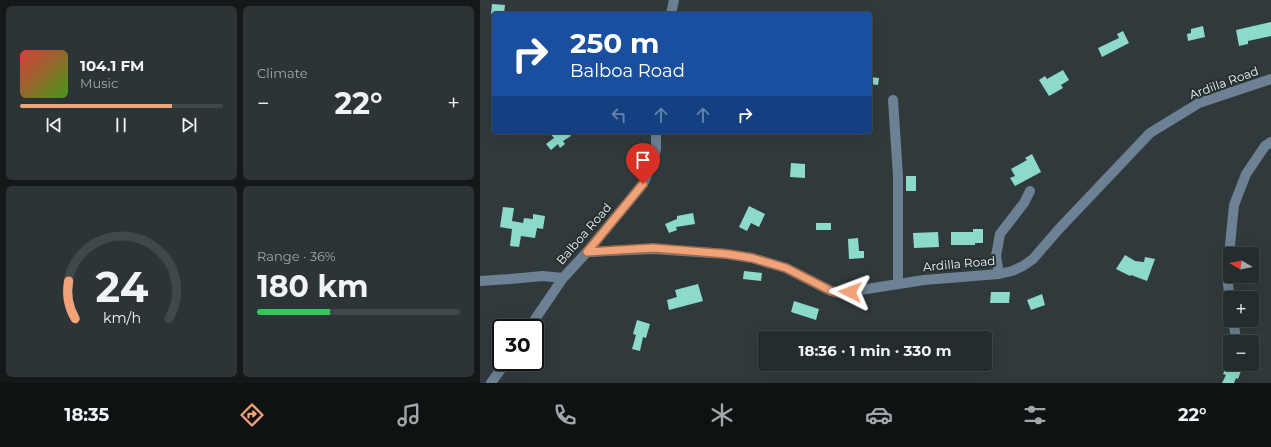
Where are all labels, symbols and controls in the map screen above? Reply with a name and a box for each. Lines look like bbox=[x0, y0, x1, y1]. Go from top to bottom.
text: 250 m bbox=[570, 26, 660, 60]
icon: right bbox=[504, 28, 556, 80]
text: 104.1 FM bbox=[80, 56, 144, 75]
text: Balboa Road bbox=[570, 60, 685, 82]
street label: Ardilla Road bbox=[1187, 63, 1261, 102]
text: Climate bbox=[257, 65, 308, 81]
text: Music bbox=[80, 75, 118, 91]
text: 22° bbox=[335, 85, 382, 122]
text: − bbox=[257, 90, 270, 117]
text: + bbox=[447, 90, 460, 117]
icon: left bbox=[608, 104, 630, 126]
icon: ahead bbox=[650, 104, 672, 126]
icon: ahead bbox=[692, 104, 714, 126]
icon: right bbox=[734, 104, 756, 126]
icon: previous bbox=[43, 114, 65, 136]
icon: pause bbox=[110, 114, 132, 136]
icon: next bbox=[178, 114, 200, 136]
pin bbox=[626, 143, 660, 184]
icon: arrive bbox=[632, 149, 654, 171]
street label: Balboa Road bbox=[553, 200, 614, 267]
north arrow bbox=[1223, 247, 1259, 283]
map controls bbox=[1223, 247, 1259, 371]
text: Range · 36% bbox=[257, 248, 335, 264]
street label: Ardilla Road bbox=[922, 253, 996, 274]
text: 24 bbox=[95, 262, 148, 312]
text: 180 km bbox=[257, 268, 368, 305]
position arrow bbox=[829, 271, 871, 313]
button: + bbox=[1223, 291, 1259, 327]
text: km/h bbox=[102, 309, 141, 327]
speed limit sign: 30 bbox=[492, 319, 544, 371]
button: − bbox=[1223, 335, 1259, 371]
text: 18:36 · 1 min · 330 m bbox=[799, 341, 951, 360]
icon: directions bbox=[238, 401, 266, 429]
icon: music bbox=[395, 401, 423, 429]
icon: phone bbox=[551, 401, 579, 429]
icon: climate bbox=[708, 401, 736, 429]
icon: car bbox=[865, 401, 893, 429]
icon: filters bbox=[1021, 401, 1049, 429]
text: 18:35 bbox=[64, 404, 109, 426]
text: 22° bbox=[1178, 404, 1207, 426]

